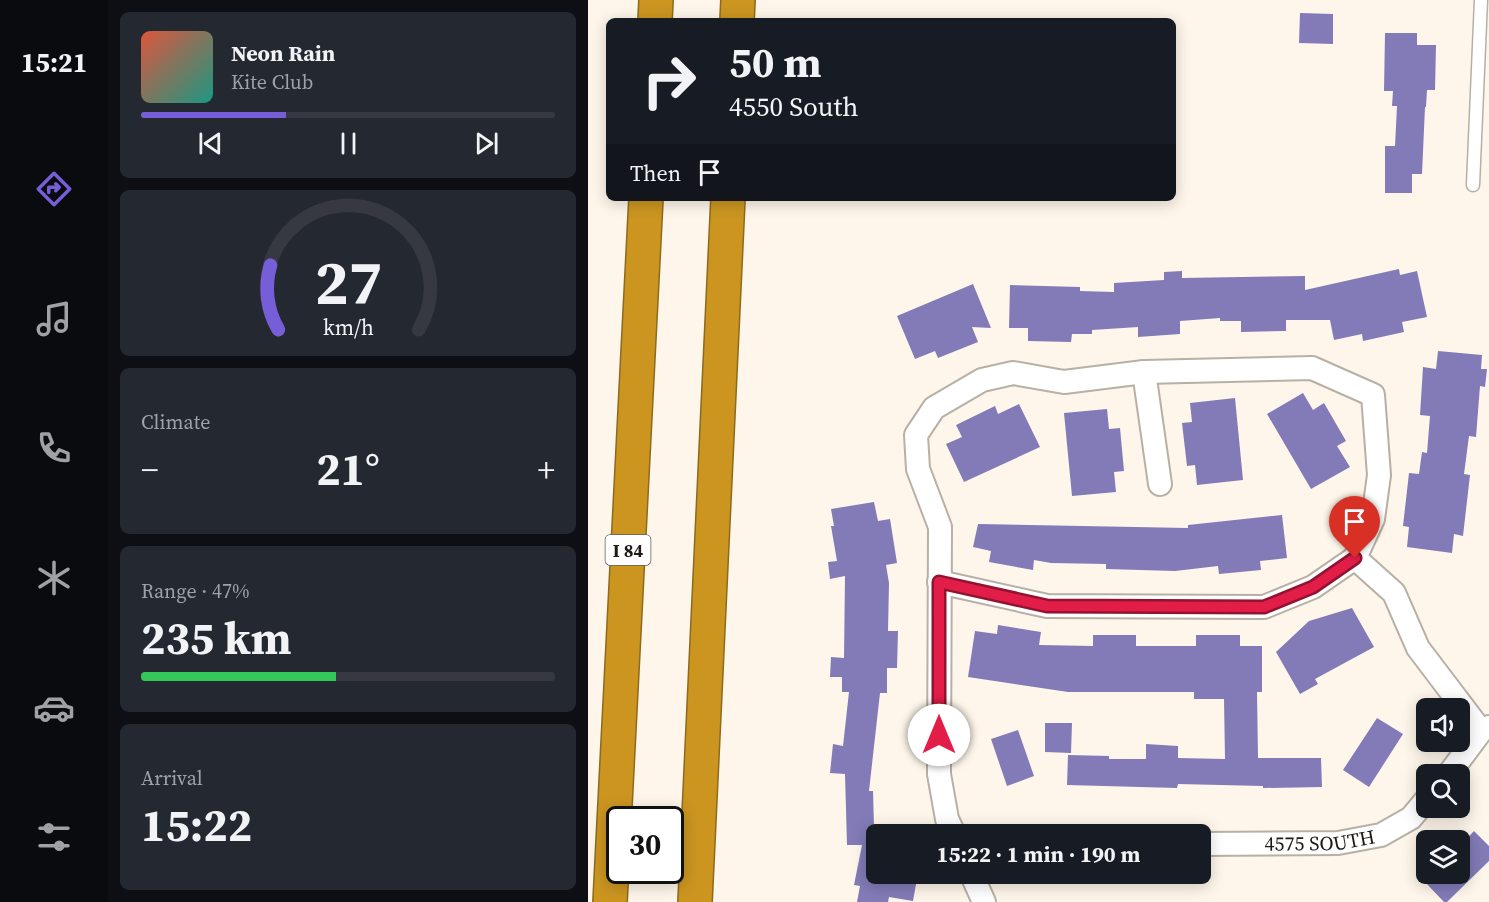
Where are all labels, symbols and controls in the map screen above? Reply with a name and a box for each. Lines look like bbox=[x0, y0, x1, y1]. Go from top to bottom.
text: 50 m bbox=[729, 33, 822, 91]
text: Neon Rain bbox=[231, 38, 335, 68]
icon: right bbox=[630, 42, 708, 120]
text: 15:21 bbox=[21, 44, 87, 81]
text: Kite Club bbox=[231, 68, 313, 96]
text: 4550 South bbox=[729, 88, 858, 125]
icon: previous bbox=[194, 127, 227, 160]
icon: pause bbox=[332, 127, 365, 160]
icon: next bbox=[470, 127, 503, 160]
icon: arrive bbox=[693, 156, 726, 189]
text: Then bbox=[630, 158, 681, 188]
icon: directions bbox=[33, 168, 75, 210]
text: 27 bbox=[314, 239, 382, 325]
icon: music bbox=[33, 298, 75, 340]
text: km/h bbox=[322, 313, 374, 342]
text: Climate bbox=[141, 408, 210, 436]
icon: phone bbox=[33, 427, 75, 469]
text: 21° bbox=[316, 438, 380, 500]
text: − bbox=[141, 447, 159, 492]
text: + bbox=[537, 447, 555, 492]
pin bbox=[1329, 496, 1380, 558]
icon: arrive bbox=[1338, 505, 1371, 538]
road number: I 84 bbox=[606, 535, 651, 565]
icon: climate bbox=[33, 557, 75, 599]
text: Range · 47% bbox=[141, 577, 250, 605]
text: 235 km bbox=[141, 607, 292, 669]
icon: car bbox=[33, 687, 75, 729]
map controls bbox=[1416, 698, 1470, 884]
button: sound bbox=[1416, 698, 1470, 752]
position arrow bbox=[907, 703, 971, 767]
text: Arrival bbox=[141, 764, 203, 792]
button: search bbox=[1416, 764, 1470, 818]
text: 15:22 bbox=[141, 794, 252, 856]
speed limit sign: 30 bbox=[606, 806, 684, 884]
icon: filters bbox=[33, 816, 75, 858]
street label: 4575 SOUTH bbox=[1264, 822, 1377, 858]
button: layers bbox=[1416, 830, 1470, 884]
text: 15:22 · 1 min · 190 m bbox=[937, 839, 1140, 869]

